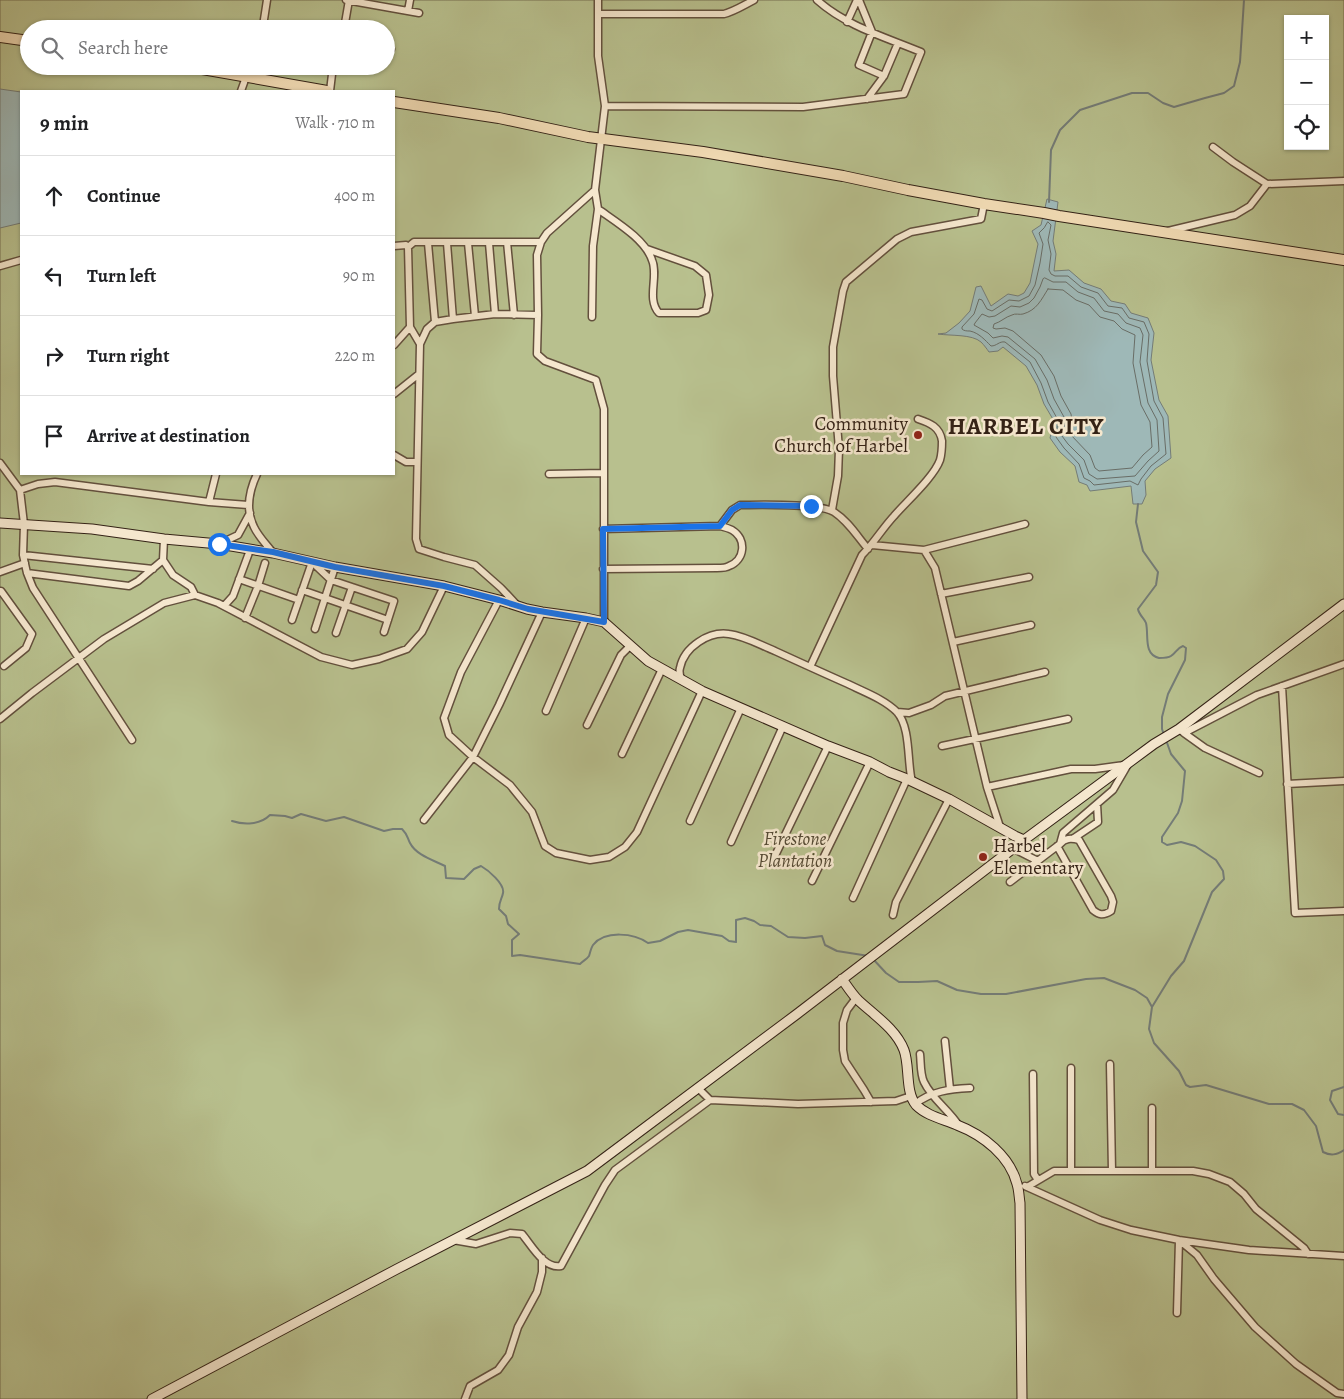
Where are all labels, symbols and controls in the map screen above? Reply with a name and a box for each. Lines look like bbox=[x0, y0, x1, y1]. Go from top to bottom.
map controls bbox=[1284, 15, 1329, 150]
button: + bbox=[1284, 15, 1329, 60]
search box bbox=[20, 20, 395, 75]
icon: search bbox=[38, 34, 66, 62]
text: Search here bbox=[78, 35, 168, 61]
button: − bbox=[1284, 60, 1329, 105]
button: locate bbox=[1284, 105, 1329, 150]
text: 9 min bbox=[40, 109, 89, 137]
text: Walk · 710 m bbox=[295, 112, 375, 134]
icon: ahead bbox=[40, 182, 68, 210]
text: Continue bbox=[87, 183, 161, 209]
text: 400 m bbox=[334, 185, 375, 207]
icon: left bbox=[40, 262, 68, 290]
text: Turn left bbox=[87, 263, 156, 289]
text: 90 m bbox=[343, 265, 375, 287]
icon: right bbox=[40, 342, 68, 370]
text: Turn right bbox=[87, 343, 169, 369]
text: 220 m bbox=[335, 345, 375, 367]
district label: HARBEL CITY bbox=[948, 410, 1104, 442]
place label: Community Church of Harbel bbox=[774, 411, 909, 459]
icon: arrive bbox=[40, 422, 68, 450]
text: Arrive at destination bbox=[87, 423, 250, 449]
marker: Community Church of Harbel bbox=[912, 429, 924, 441]
route end bbox=[800, 495, 823, 518]
route start bbox=[208, 533, 231, 556]
park label: Firestone Plantation bbox=[758, 826, 832, 874]
place label: Harbel Elementary bbox=[993, 833, 1084, 881]
marker: Harbel Elementary bbox=[977, 851, 989, 863]

